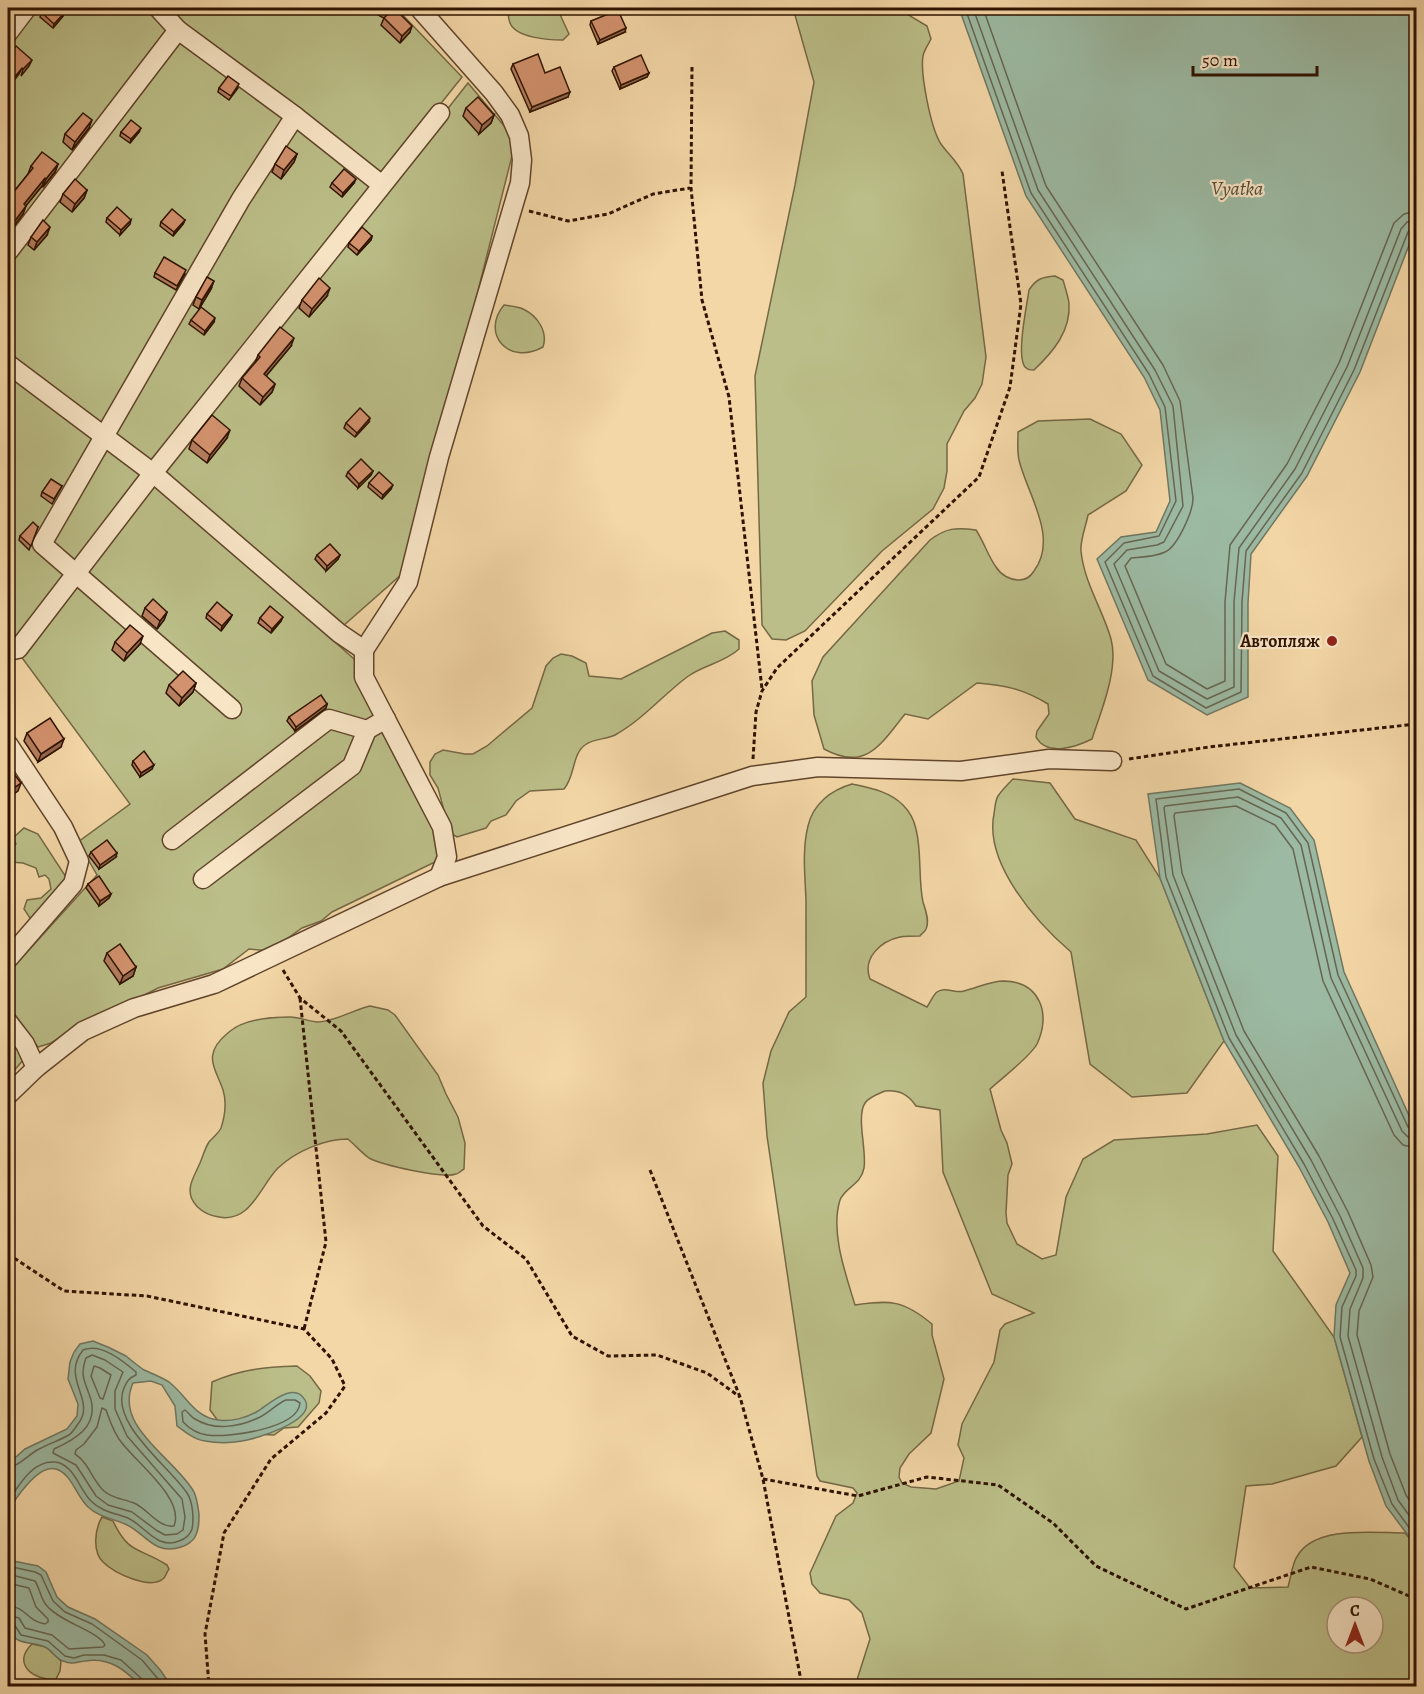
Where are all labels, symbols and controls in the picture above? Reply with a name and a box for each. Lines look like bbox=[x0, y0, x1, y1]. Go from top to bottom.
scale bar bbox=[1193, 39, 1318, 77]
text: 50 m bbox=[1202, 48, 1238, 72]
water label: Vyatka bbox=[1211, 175, 1263, 202]
place label: Автопляж bbox=[1239, 629, 1320, 653]
marker: Автопляж bbox=[1325, 634, 1339, 648]
north arrow bbox=[1325, 1595, 1385, 1655]
text: С bbox=[1350, 1600, 1360, 1622]

